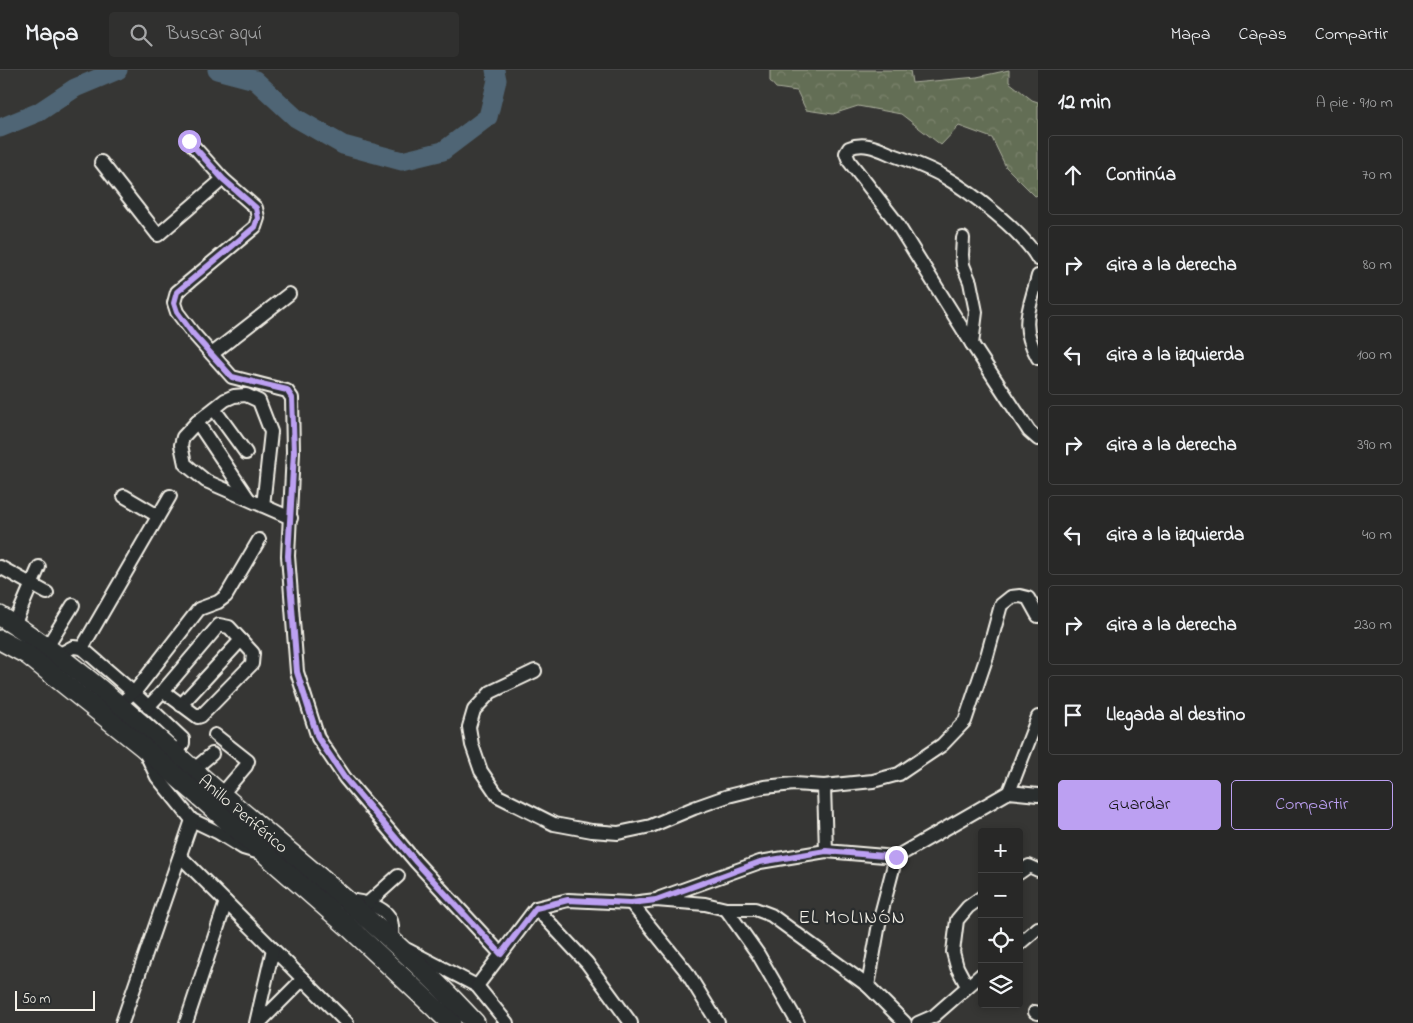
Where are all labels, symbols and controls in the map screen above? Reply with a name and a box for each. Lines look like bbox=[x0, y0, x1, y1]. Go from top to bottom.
search box bbox=[109, 12, 459, 57]
text: Mapa bbox=[25, 17, 79, 52]
icon: search bbox=[127, 21, 155, 49]
text: Buscar aquí bbox=[167, 21, 262, 48]
text: Mapa bbox=[1170, 22, 1211, 48]
text: Capas bbox=[1239, 22, 1287, 48]
text: Compartir bbox=[1315, 22, 1388, 48]
text: 12 min bbox=[1058, 88, 1111, 118]
text: A pie · 910 m bbox=[1316, 91, 1393, 115]
route start bbox=[178, 130, 201, 153]
icon: ahead bbox=[1059, 161, 1087, 189]
text: Continúa bbox=[1106, 162, 1176, 189]
text: 70 m bbox=[1362, 163, 1392, 187]
icon: right bbox=[1059, 251, 1087, 279]
text: Gira a la derecha bbox=[1106, 252, 1237, 279]
text: 80 m bbox=[1363, 253, 1392, 277]
icon: left bbox=[1059, 341, 1087, 369]
text: Gira a la izquierda bbox=[1106, 342, 1244, 369]
text: 100 m bbox=[1357, 343, 1392, 367]
icon: right bbox=[1059, 431, 1087, 459]
text: Gira a la derecha bbox=[1106, 432, 1237, 459]
text: 390 m bbox=[1357, 433, 1392, 457]
icon: left bbox=[1059, 521, 1087, 549]
text: Gira a la izquierda bbox=[1106, 522, 1244, 549]
text: 40 m bbox=[1362, 523, 1392, 547]
icon: right bbox=[1059, 611, 1087, 639]
text: Gira a la derecha bbox=[1106, 612, 1237, 639]
text: 230 m bbox=[1354, 613, 1392, 637]
icon: arrive bbox=[1059, 701, 1087, 729]
text: Llegada al destino bbox=[1106, 702, 1245, 729]
street label: Anillo Periférico bbox=[192, 769, 293, 861]
button: Guardar bbox=[1058, 780, 1221, 830]
button: Compartir bbox=[1231, 780, 1393, 830]
map controls bbox=[978, 828, 1023, 1008]
button: + bbox=[978, 828, 1023, 873]
route end bbox=[885, 846, 908, 869]
button: − bbox=[978, 873, 1023, 918]
district label: EL MOLINÓN bbox=[799, 905, 905, 932]
button: locate bbox=[978, 918, 1023, 963]
button: layers bbox=[978, 963, 1023, 1008]
scale bar bbox=[15, 988, 95, 1011]
text: 50 m bbox=[22, 989, 50, 1010]

